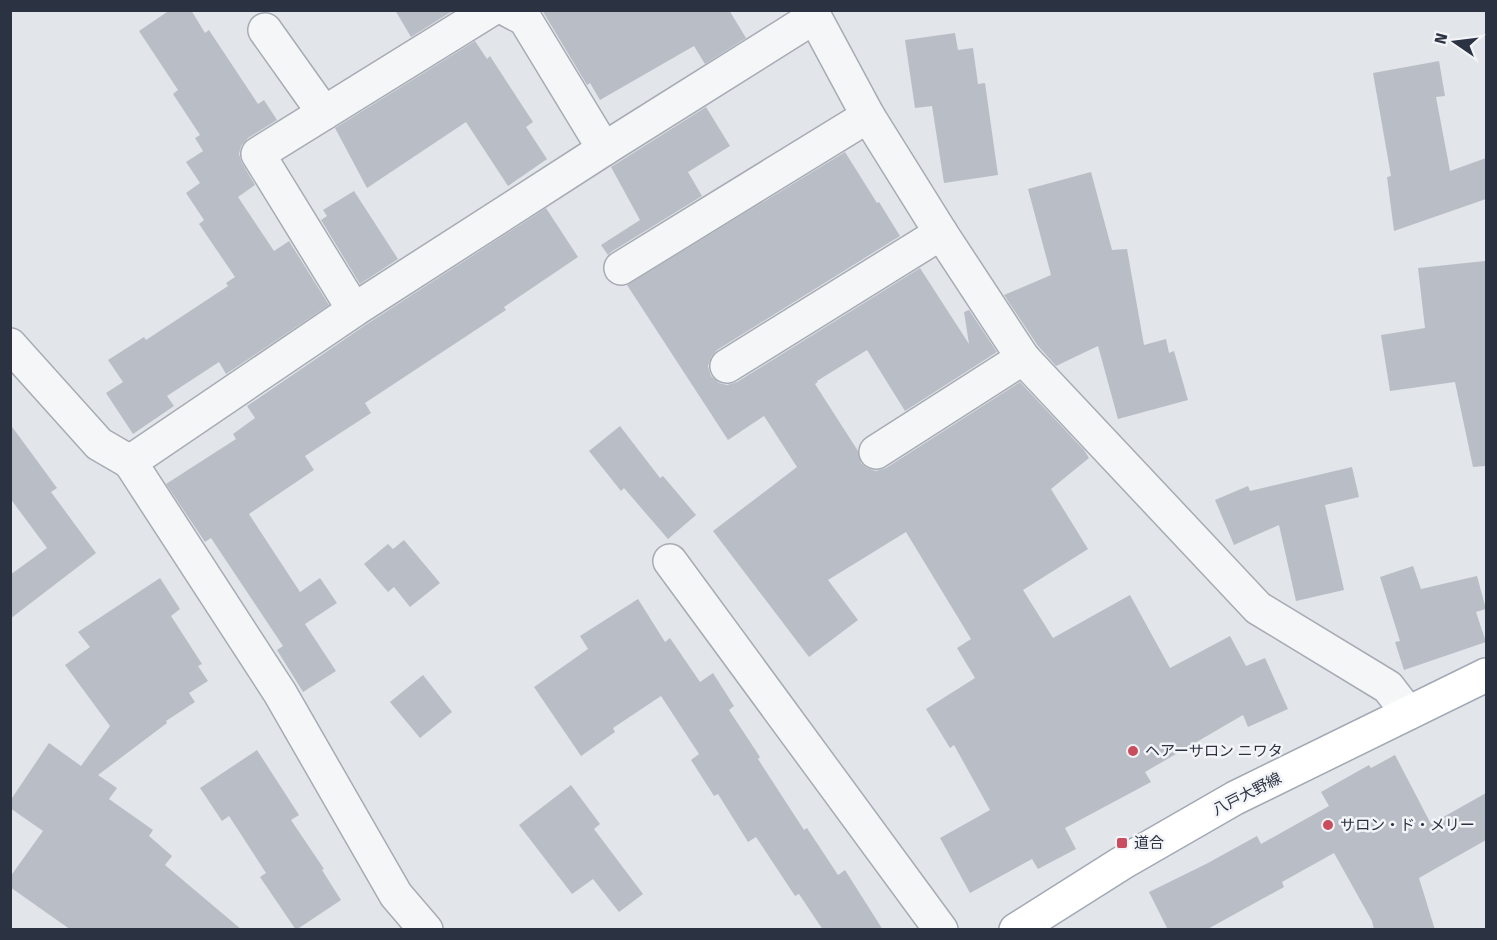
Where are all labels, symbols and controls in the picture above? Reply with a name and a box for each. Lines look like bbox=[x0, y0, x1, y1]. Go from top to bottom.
north arrow bbox=[1425, 12, 1485, 72]
text: N bbox=[1430, 31, 1451, 46]
place label: ヘアーサロン ニワタ bbox=[1145, 742, 1283, 760]
marker: ヘアーサロン ニワタ bbox=[1126, 744, 1140, 758]
street label: 八戸大野線 bbox=[1209, 769, 1285, 819]
place label: サロン・ド・メリー bbox=[1340, 816, 1475, 834]
marker: サロン・ド・メリー bbox=[1321, 818, 1335, 832]
place label: 道合 bbox=[1134, 834, 1164, 852]
marker: 道合 bbox=[1115, 836, 1129, 850]

